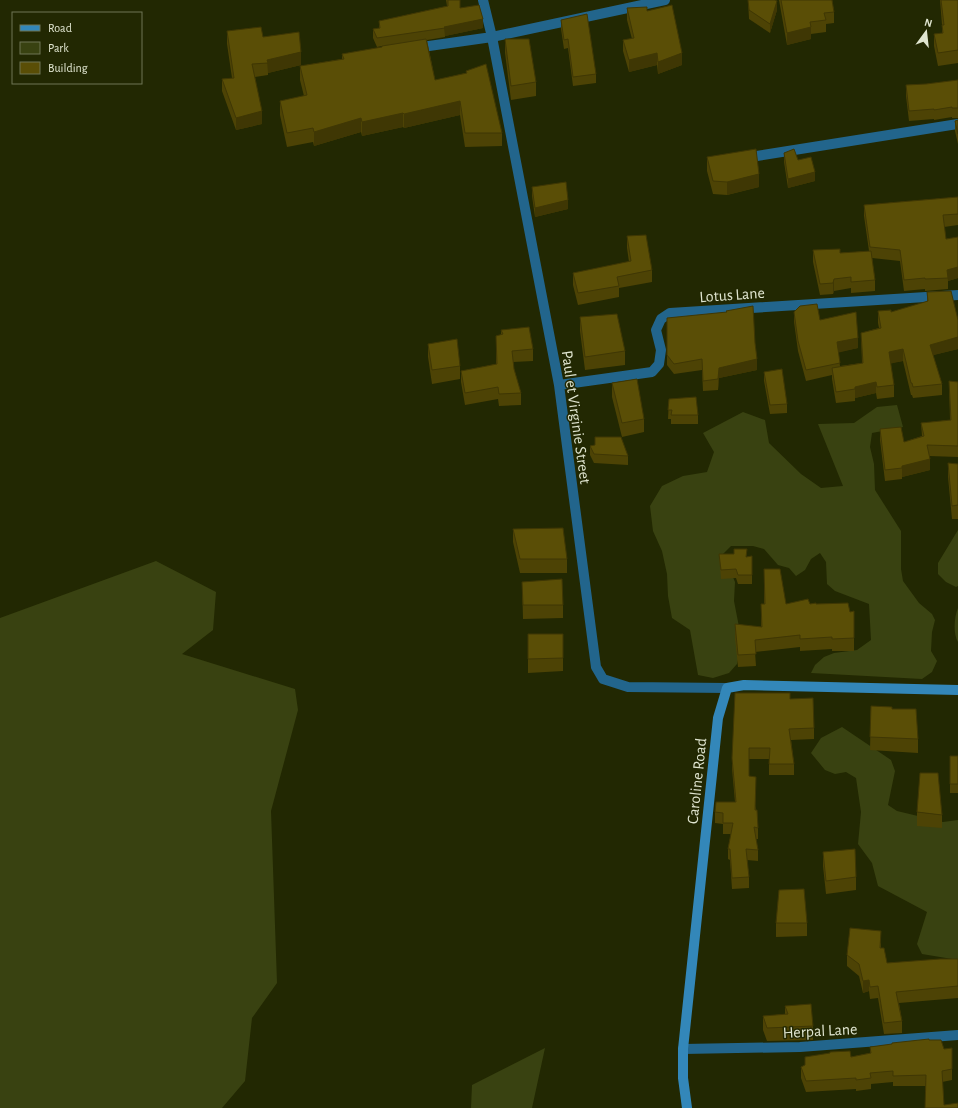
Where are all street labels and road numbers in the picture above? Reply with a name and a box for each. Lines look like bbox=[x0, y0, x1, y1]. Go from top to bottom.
street label: Lotus Lane bbox=[699, 285, 765, 305]
street label: Paul et Virginie Street bbox=[559, 349, 593, 485]
street label: Caroline Road bbox=[685, 737, 709, 825]
street label: Herpal Lane bbox=[782, 1021, 858, 1041]

